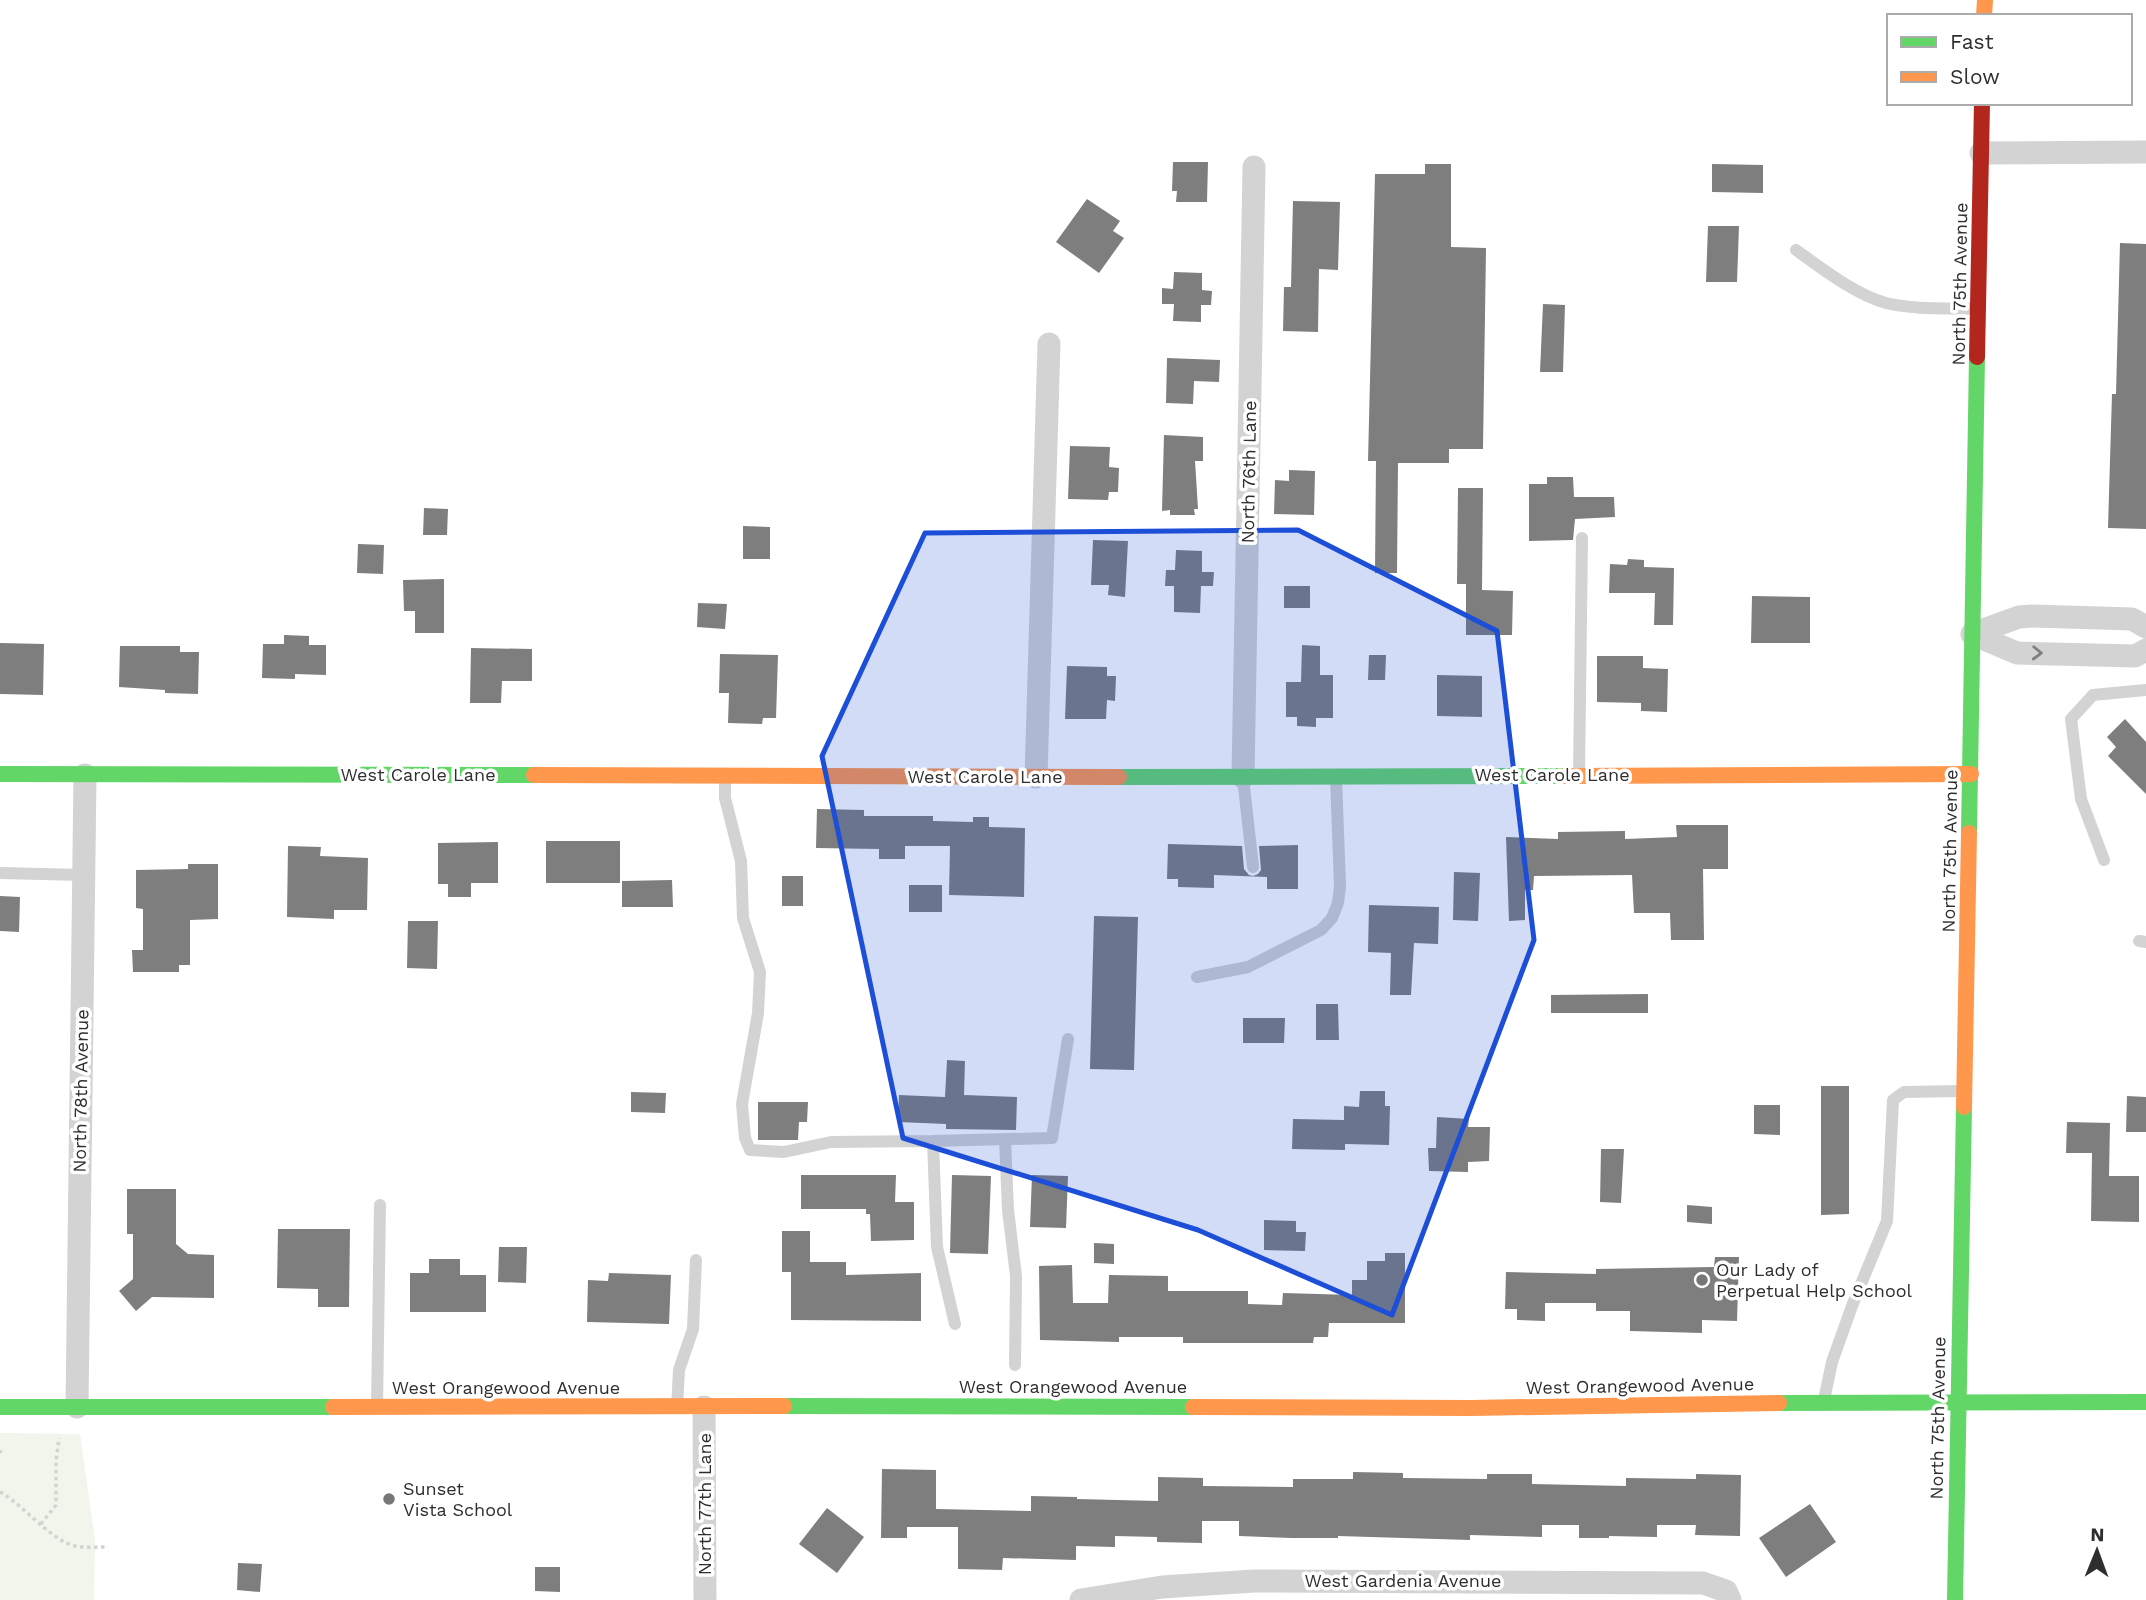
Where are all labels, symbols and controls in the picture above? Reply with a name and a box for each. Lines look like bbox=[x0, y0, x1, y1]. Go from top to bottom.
legend bbox=[1887, 14, 2132, 105]
text: Fast bbox=[1950, 29, 1994, 54]
text: Slow bbox=[1950, 64, 2000, 89]
street label: North 75th Avenue bbox=[1948, 202, 1971, 366]
street label: North 76th Lane bbox=[1237, 400, 1260, 544]
one-way arrow bbox=[2032, 645, 2043, 661]
street label: West Carole Lane bbox=[340, 764, 496, 785]
street label: West Carole Lane bbox=[1474, 764, 1630, 785]
street label: West Carole Lane bbox=[907, 766, 1063, 787]
street label: North 75th Avenue bbox=[1938, 769, 1961, 933]
street label: North 78th Avenue bbox=[69, 1009, 92, 1173]
place label: Our Lady of Perpetual Help School bbox=[1716, 1259, 1913, 1301]
marker: Our Lady of Perpetual Help School bbox=[1694, 1272, 1710, 1288]
street label: North 75th Avenue bbox=[1926, 1336, 1949, 1500]
street label: West Orangewood Avenue bbox=[1526, 1373, 1754, 1398]
street label: West Orangewood Avenue bbox=[959, 1376, 1187, 1397]
street label: West Orangewood Avenue bbox=[392, 1377, 620, 1398]
street label: North 77th Lane bbox=[694, 1433, 715, 1575]
place label: Sunset Vista School bbox=[403, 1478, 513, 1520]
marker: Sunset Vista School bbox=[381, 1491, 397, 1507]
north arrow bbox=[2062, 1516, 2132, 1586]
text: N bbox=[2090, 1523, 2105, 1546]
street label: West Gardenia Avenue bbox=[1305, 1570, 1501, 1591]

